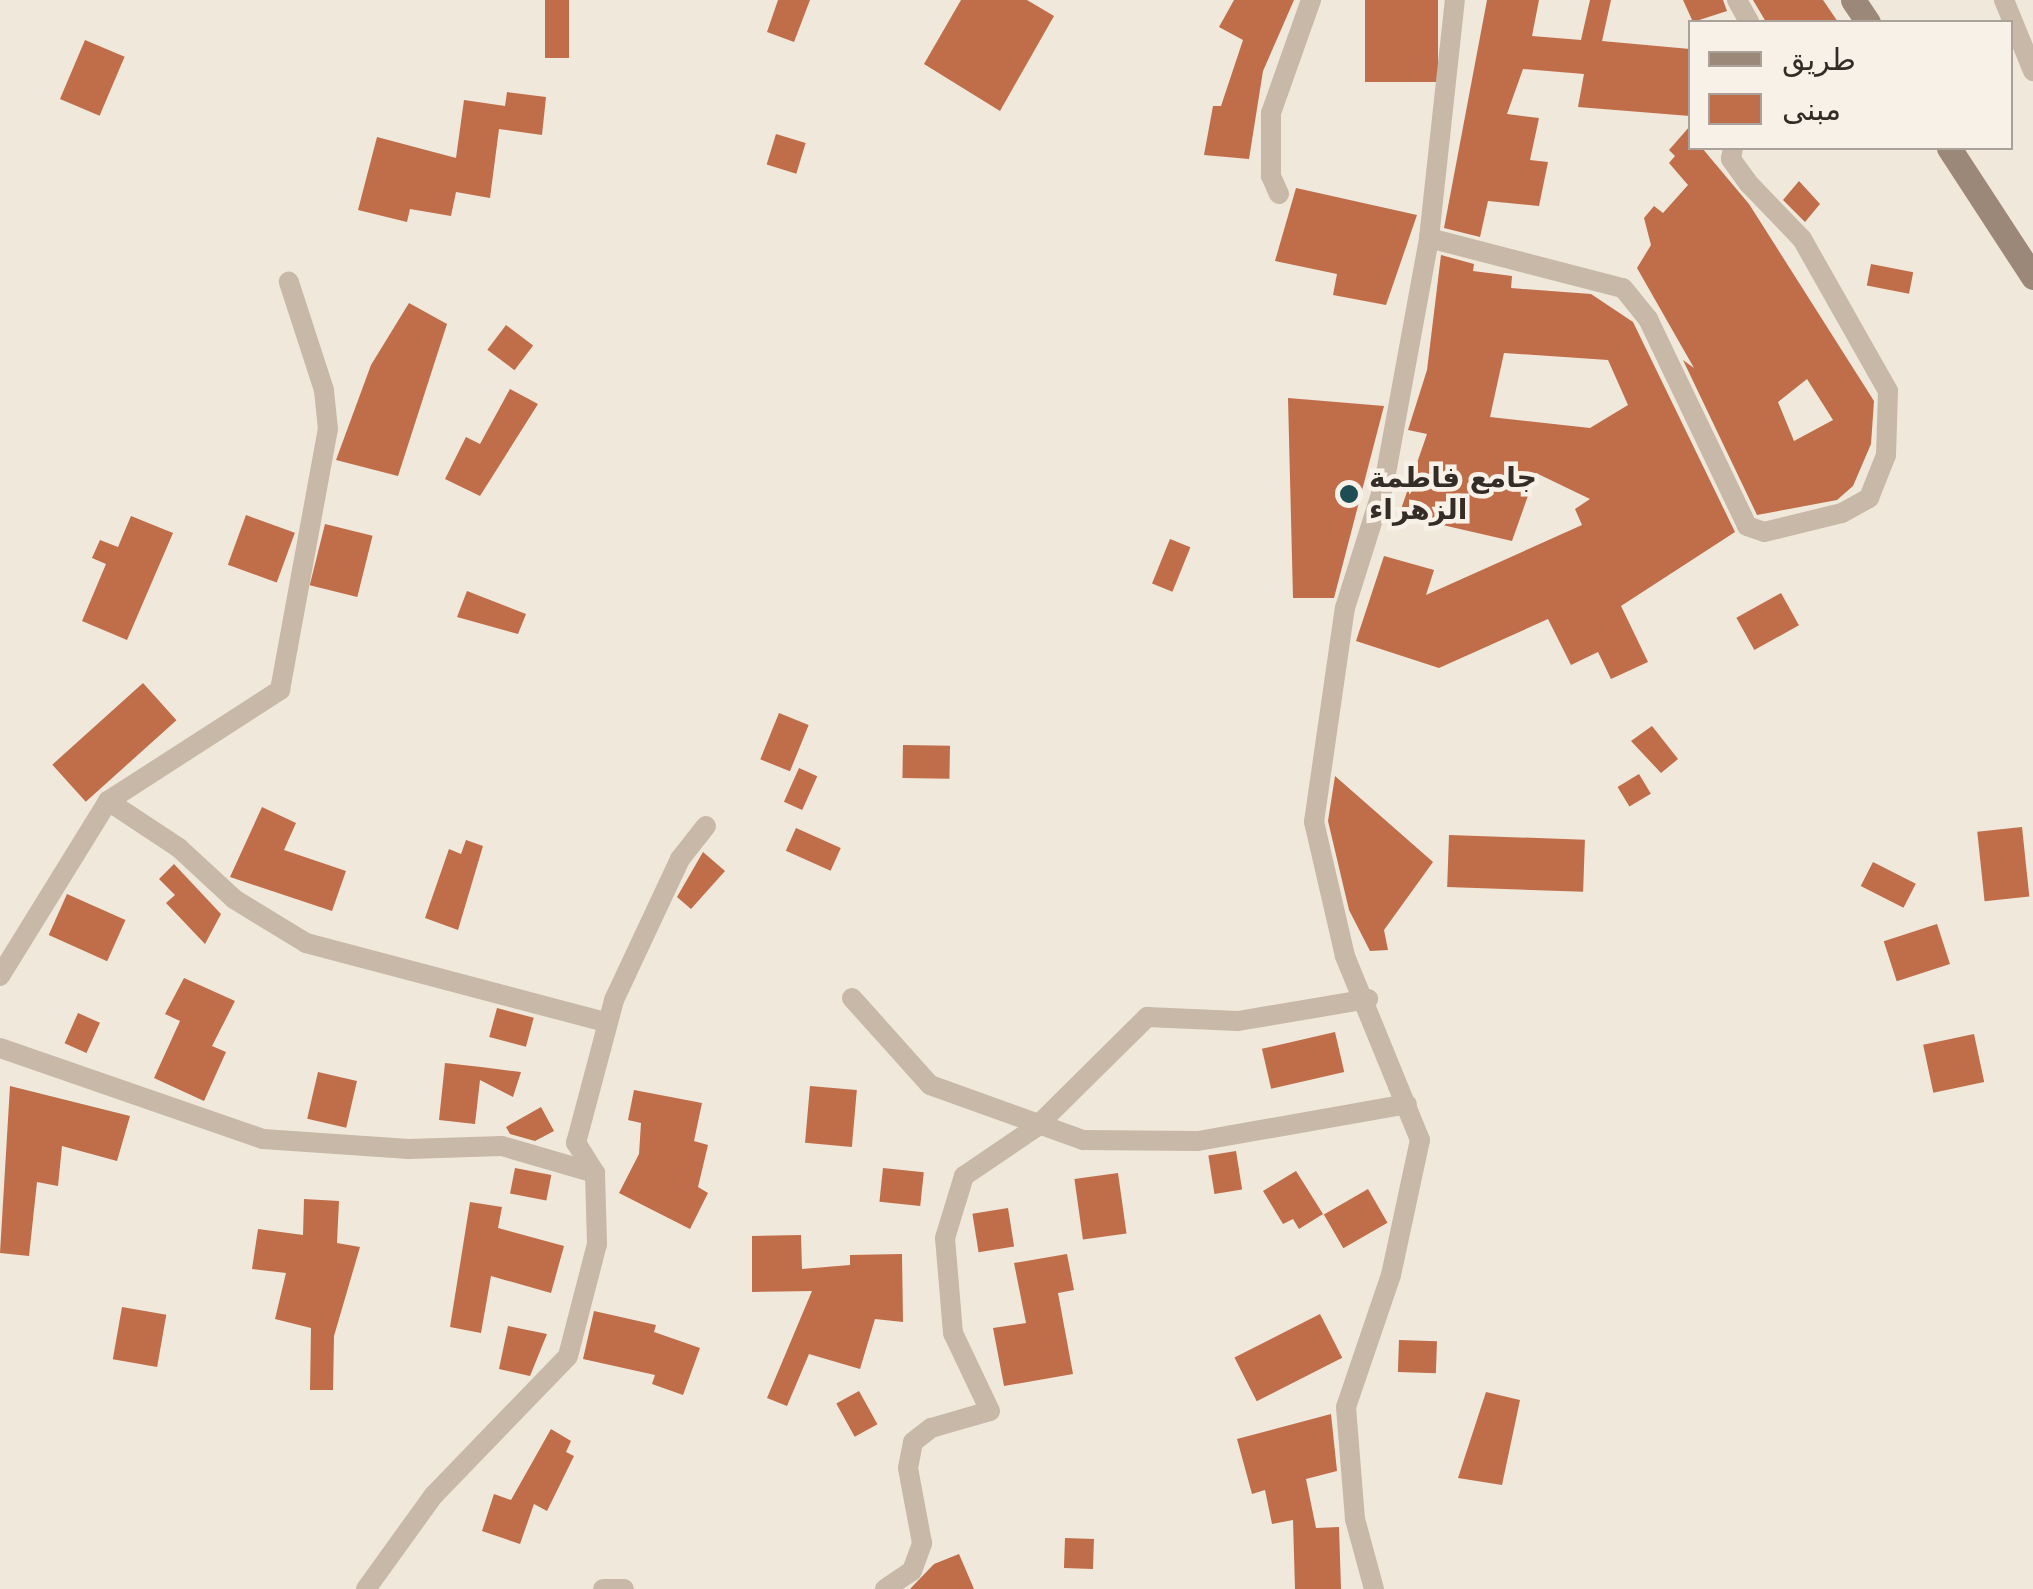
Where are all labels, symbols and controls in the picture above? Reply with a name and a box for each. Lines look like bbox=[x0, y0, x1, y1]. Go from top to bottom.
legend bbox=[1688, 20, 2013, 150]
text: طريق bbox=[1782, 42, 1856, 77]
text: مبنى bbox=[1782, 92, 1841, 127]
place label: جامع فاطمة الزهراء bbox=[1369, 461, 1537, 527]
marker: جامع فاطمة الزهراء bbox=[1338, 483, 1360, 505]

